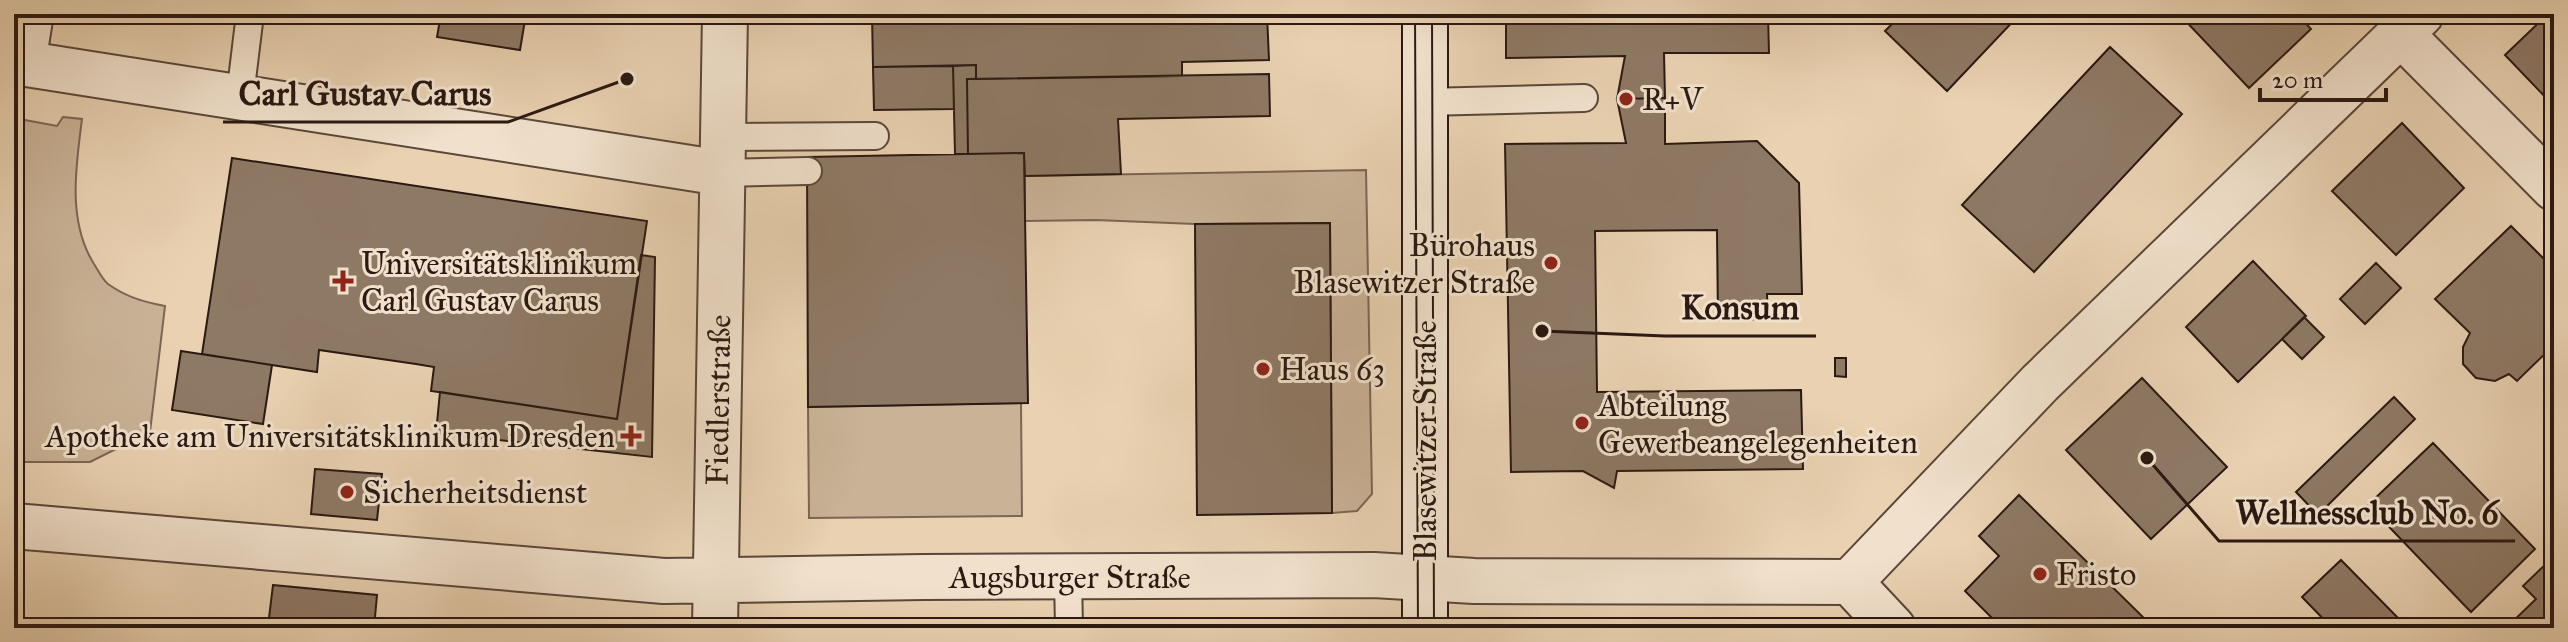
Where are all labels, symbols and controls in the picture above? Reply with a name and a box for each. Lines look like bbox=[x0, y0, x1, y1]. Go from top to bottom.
scale bar bbox=[2260, 52, 2386, 102]
callout: Carl Gustav Carus bbox=[223, 64, 508, 122]
text: 20 m bbox=[2272, 65, 2323, 95]
text: Carl Gustav Carus bbox=[239, 73, 491, 114]
place label: R+V bbox=[1642, 80, 1705, 119]
marker: R+V bbox=[1617, 90, 1635, 108]
place label: Bürohaus Blasewitzer Straße bbox=[1294, 226, 1535, 302]
place label: Universitätsklinikum Carl Gustav Carus bbox=[361, 244, 637, 320]
marker: Bürohaus Blasewitzer Straße bbox=[1542, 254, 1560, 272]
marker: Universitätsklinikum Carl Gustav Carus bbox=[332, 270, 354, 292]
callout: Konsum bbox=[1665, 278, 1816, 336]
text: Konsum bbox=[1681, 287, 1800, 328]
street label: Fiedlerstraße bbox=[698, 314, 739, 486]
street label: Blasewitzer Straße bbox=[1406, 320, 1445, 562]
place label: Haus 63 bbox=[1279, 350, 1385, 389]
marker: Haus 63 bbox=[1254, 360, 1272, 378]
place label: Abteilung Gewerbeangelegenheiten bbox=[1596, 386, 1918, 462]
marker: Abteilung Gewerbeangelegenheiten bbox=[1573, 414, 1591, 432]
place label: Apotheke am Universitätsklinikum Dresden bbox=[43, 417, 615, 456]
marker: Apotheke am Universitätsklinikum Dresden bbox=[622, 427, 640, 445]
place label: Sicherheitsdienst bbox=[363, 473, 587, 512]
marker: Sicherheitsdienst bbox=[338, 483, 356, 501]
callout: Wellnessclub No. 6 bbox=[2219, 483, 2515, 541]
text: Wellnessclub No. 6 bbox=[2235, 492, 2500, 533]
place label: Fristo bbox=[2056, 555, 2136, 594]
street label: Augsburger Straße bbox=[947, 558, 1191, 597]
marker: Fristo bbox=[2031, 565, 2049, 583]

